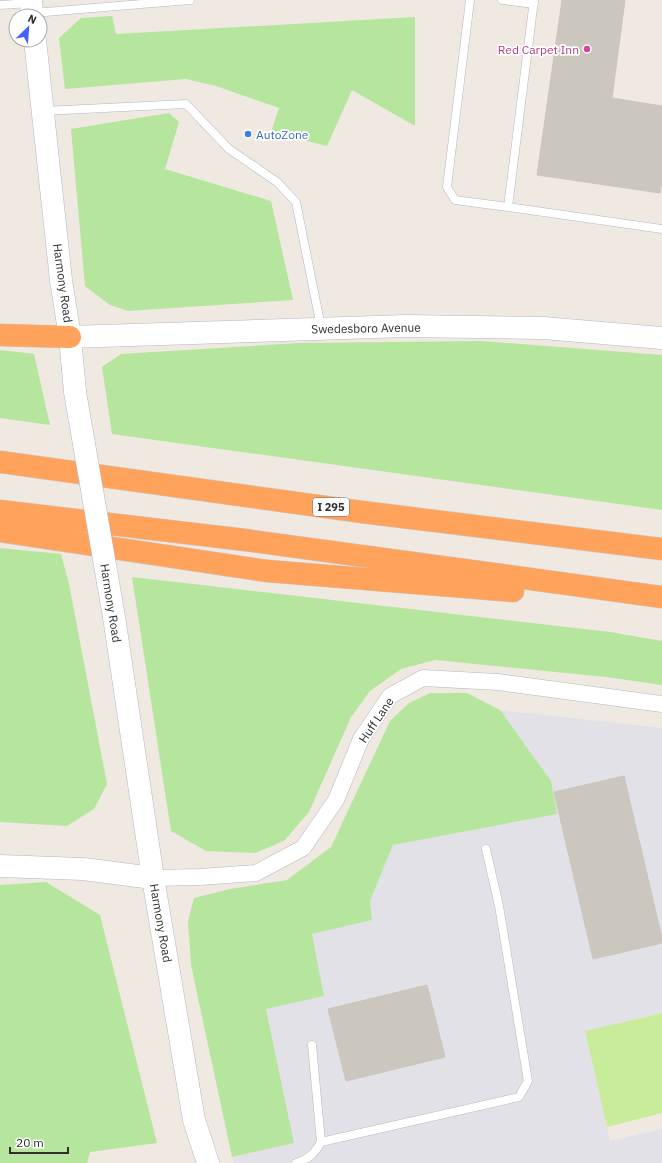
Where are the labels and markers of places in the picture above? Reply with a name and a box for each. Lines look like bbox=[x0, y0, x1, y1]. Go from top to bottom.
place label: Red Carpet Inn bbox=[498, 42, 579, 57]
marker: Red Carpet Inn bbox=[582, 44, 592, 54]
place label: AutoZone bbox=[256, 127, 309, 142]
marker: AutoZone bbox=[243, 129, 253, 139]

